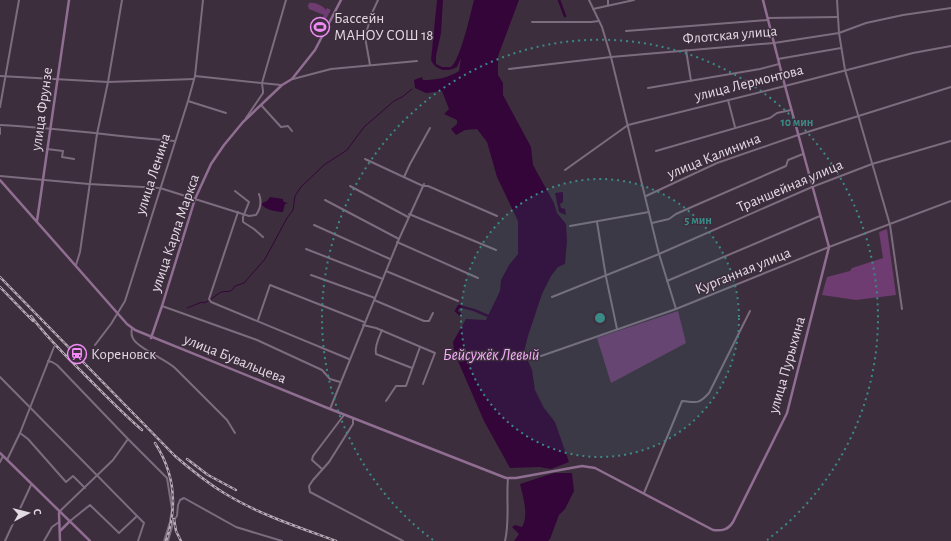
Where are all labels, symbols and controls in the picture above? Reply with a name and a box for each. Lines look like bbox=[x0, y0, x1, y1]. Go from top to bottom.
place label: Бассейн МАНОУ СОШ 18 bbox=[334, 11, 433, 43]
sports icon: Бассейн МАНОУ СОШ 18 bbox=[309, 16, 331, 38]
street label: Флотская улица bbox=[682, 23, 778, 47]
street label: улица Лермонтова bbox=[692, 62, 805, 104]
street label: улица Фрунзе bbox=[29, 66, 55, 153]
text: 10 мин bbox=[780, 116, 814, 128]
street label: улица Калинина bbox=[664, 130, 763, 182]
street label: улица Ленина bbox=[133, 131, 173, 217]
street label: Траншейная улица bbox=[735, 157, 845, 215]
street label: улица Карла Маркса bbox=[148, 172, 202, 295]
text: 5 мин bbox=[684, 214, 712, 226]
street label: Курганная улица bbox=[693, 245, 793, 297]
centre of rings bbox=[593, 311, 607, 325]
street label: улица Пурыхина bbox=[766, 315, 808, 416]
street label: улица Бувальцева bbox=[181, 331, 288, 386]
station icon: Кореновск bbox=[66, 343, 88, 365]
place label: Кореновск bbox=[91, 347, 156, 362]
water label: Бейсужёк Левый bbox=[443, 347, 539, 363]
north arrow bbox=[8, 493, 48, 533]
text: С bbox=[32, 508, 43, 516]

